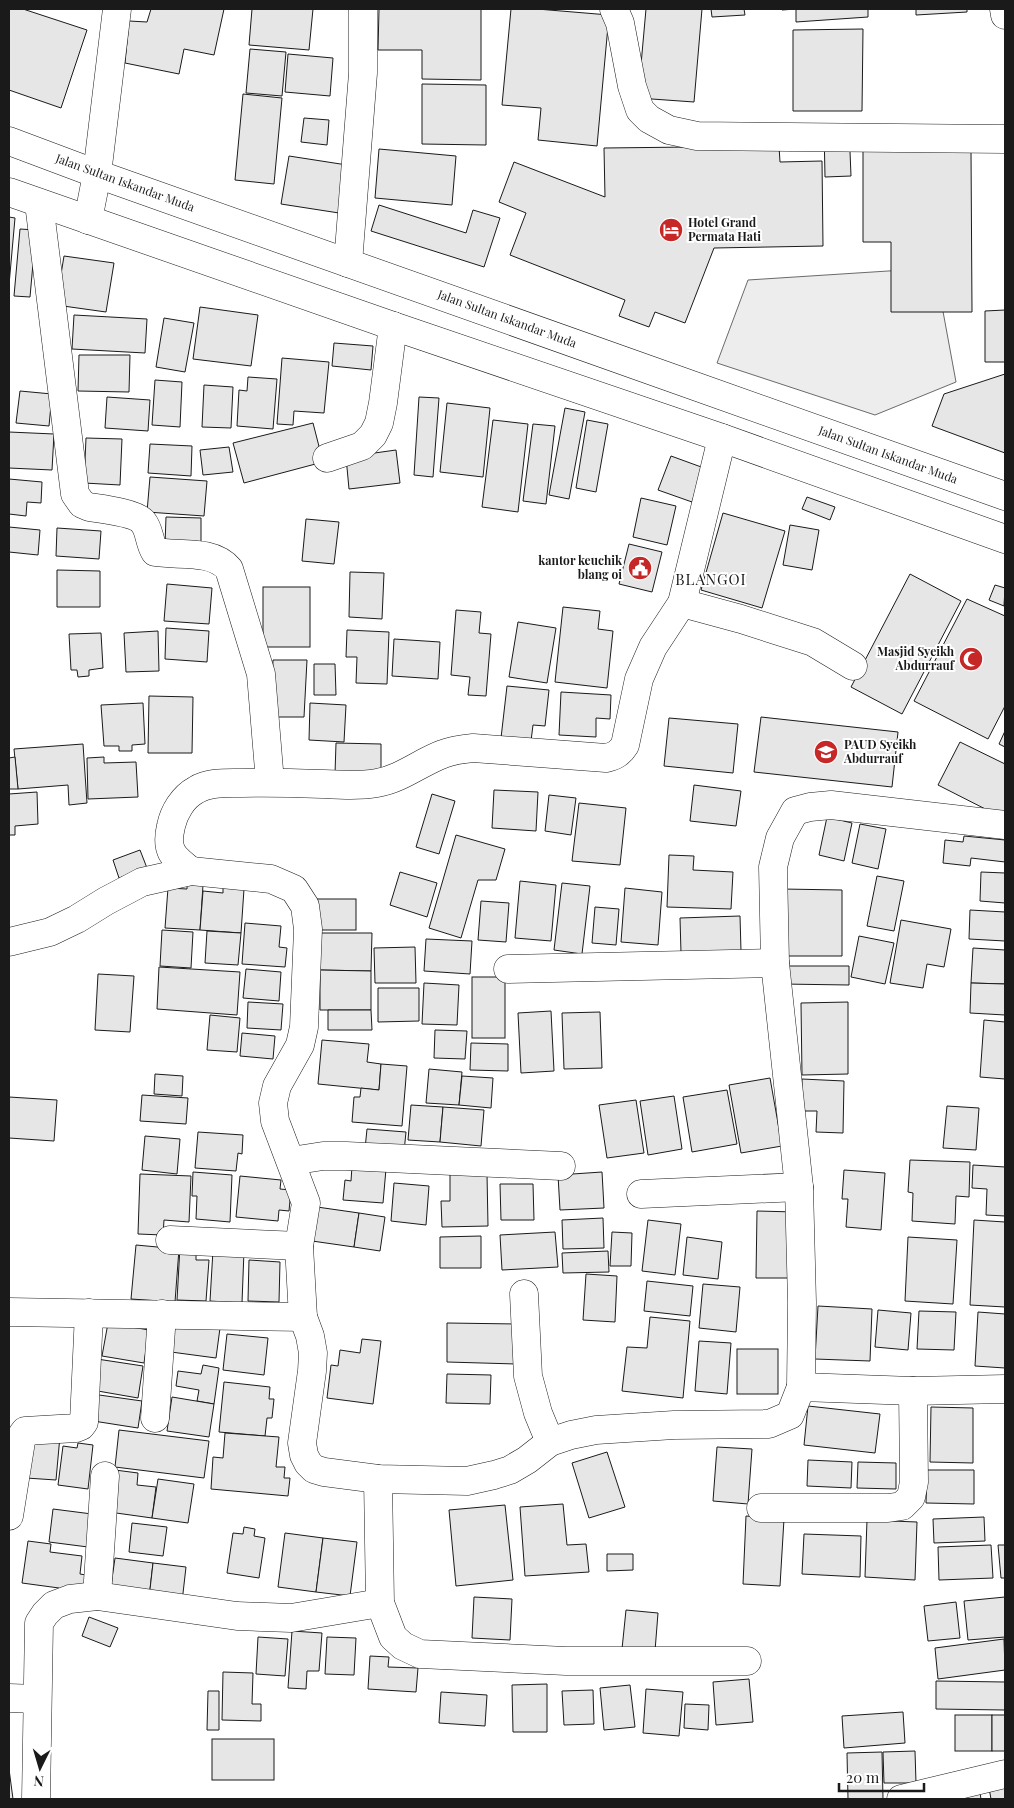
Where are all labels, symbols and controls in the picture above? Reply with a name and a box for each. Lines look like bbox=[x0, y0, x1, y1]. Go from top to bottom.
street label: Jalan Sultan Iskandar Muda bbox=[53, 149, 197, 215]
place label: Hotel Grand Permata Hati bbox=[688, 214, 761, 244]
hotel icon: Hotel Grand Permata Hati bbox=[658, 217, 684, 243]
street label: Jalan Sultan Iskandar Muda bbox=[435, 285, 579, 351]
street label: Jalan Sultan Iskandar Muda bbox=[816, 421, 960, 487]
place label: kantor keuchik blang oi bbox=[538, 552, 623, 582]
public building icon: kantor keuchik blang oi bbox=[627, 555, 653, 581]
district label: BLANGOI bbox=[675, 569, 747, 589]
place label: Masjid Syeikh Abdurrauf bbox=[877, 643, 956, 673]
mosque icon: Masjid Syeikh Abdurrauf bbox=[958, 646, 984, 672]
place label: PAUD Syeikh Abdurrauf bbox=[843, 736, 917, 766]
school or university icon: PAUD Syeikh Abdurrauf bbox=[813, 739, 839, 765]
north arrow bbox=[15, 1743, 65, 1793]
scale bar bbox=[839, 1760, 924, 1792]
text: 20 m bbox=[846, 1767, 880, 1787]
text: N bbox=[33, 1772, 45, 1791]

